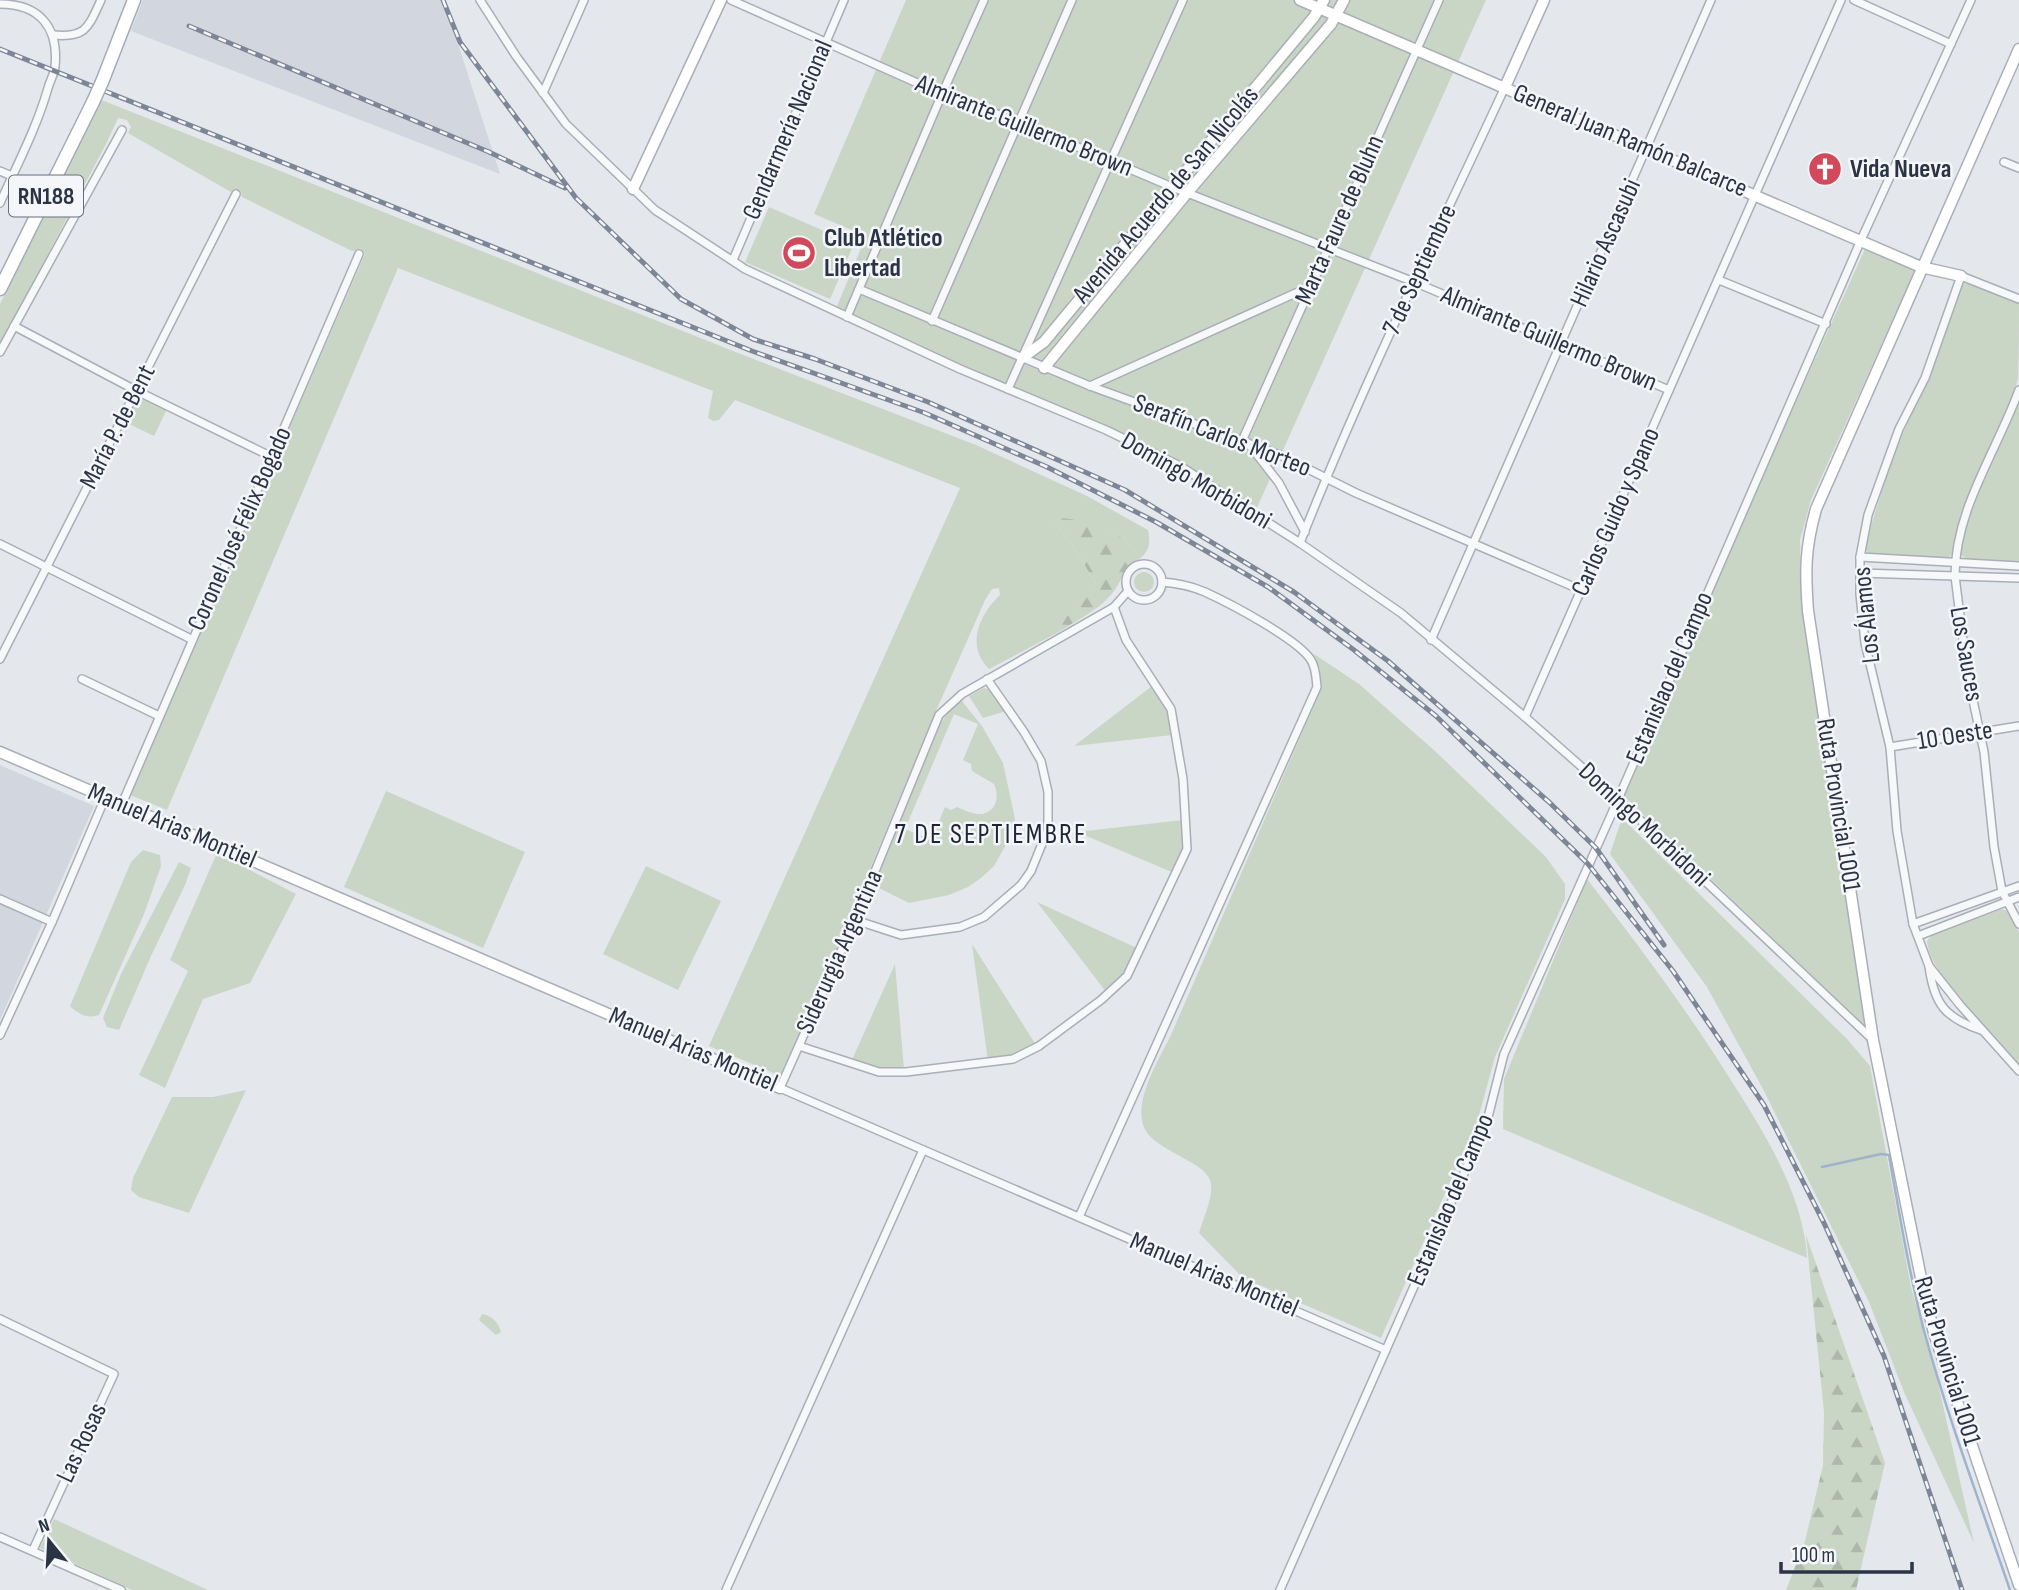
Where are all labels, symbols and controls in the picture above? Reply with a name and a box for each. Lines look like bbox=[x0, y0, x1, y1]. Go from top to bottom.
street label: Gendarmería Nacional bbox=[736, 36, 840, 224]
street label: Almirante Guillermo Brown bbox=[910, 68, 1137, 184]
street label: General Juan Ramón Balcarce bbox=[1508, 78, 1752, 204]
street label: Avenida Acuerdo de San Nicolás bbox=[1066, 80, 1266, 310]
street label: Marta Faure de Bluhn bbox=[1289, 131, 1391, 309]
church icon: Vida Nueva bbox=[1806, 150, 1844, 188]
place label: Vida Nueva bbox=[1850, 154, 1951, 185]
street label: Hilario Ascasubi bbox=[1564, 174, 1648, 312]
road number: RN188 bbox=[9, 176, 83, 216]
street label: 7 de Septiembre bbox=[1376, 200, 1464, 340]
place label: Club Atlético Libertad bbox=[824, 223, 943, 284]
sports icon: Club Atlético Libertad bbox=[780, 234, 818, 272]
street label: Almirante Guillermo Brown bbox=[1435, 279, 1662, 398]
street label: María P. de Bent bbox=[74, 360, 162, 494]
street label: Serafín Carlos Morteo bbox=[1129, 388, 1315, 484]
street label: Coronel José Félix Bogado bbox=[181, 422, 299, 636]
street label: Carlos Guido y Spano bbox=[1565, 423, 1667, 601]
street label: Domingo Morbidoni bbox=[1115, 425, 1277, 537]
street label: Los Álamos bbox=[1847, 565, 1887, 665]
street label: Estanislao del Campo bbox=[1620, 587, 1720, 769]
street label: Los Sauces bbox=[1942, 604, 1990, 704]
street label: 10 Oeste bbox=[1915, 715, 1995, 757]
street label: Ruta Provincial 1001 bbox=[1809, 716, 1867, 894]
street label: Domingo Morbidoni bbox=[1572, 756, 1716, 894]
street label: Manuel Arias Montiel bbox=[83, 777, 261, 875]
district label: 7 DE SEPTIEMBRE bbox=[895, 818, 1087, 851]
street label: Siderurgia Argentina bbox=[790, 865, 890, 1039]
street label: Manuel Arias Montiel bbox=[604, 1001, 782, 1099]
street label: Estanislao del Campo bbox=[1401, 1109, 1501, 1291]
street label: Manuel Arias Montiel bbox=[1125, 1226, 1303, 1324]
street label: Ruta Provincial 1001 bbox=[1907, 1273, 1987, 1449]
street label: Las Rosas bbox=[50, 1398, 114, 1488]
north arrow bbox=[14, 1506, 84, 1576]
text: N bbox=[36, 1514, 53, 1539]
scale bar bbox=[1781, 1530, 1912, 1574]
text: 100 m bbox=[1792, 1543, 1835, 1568]

